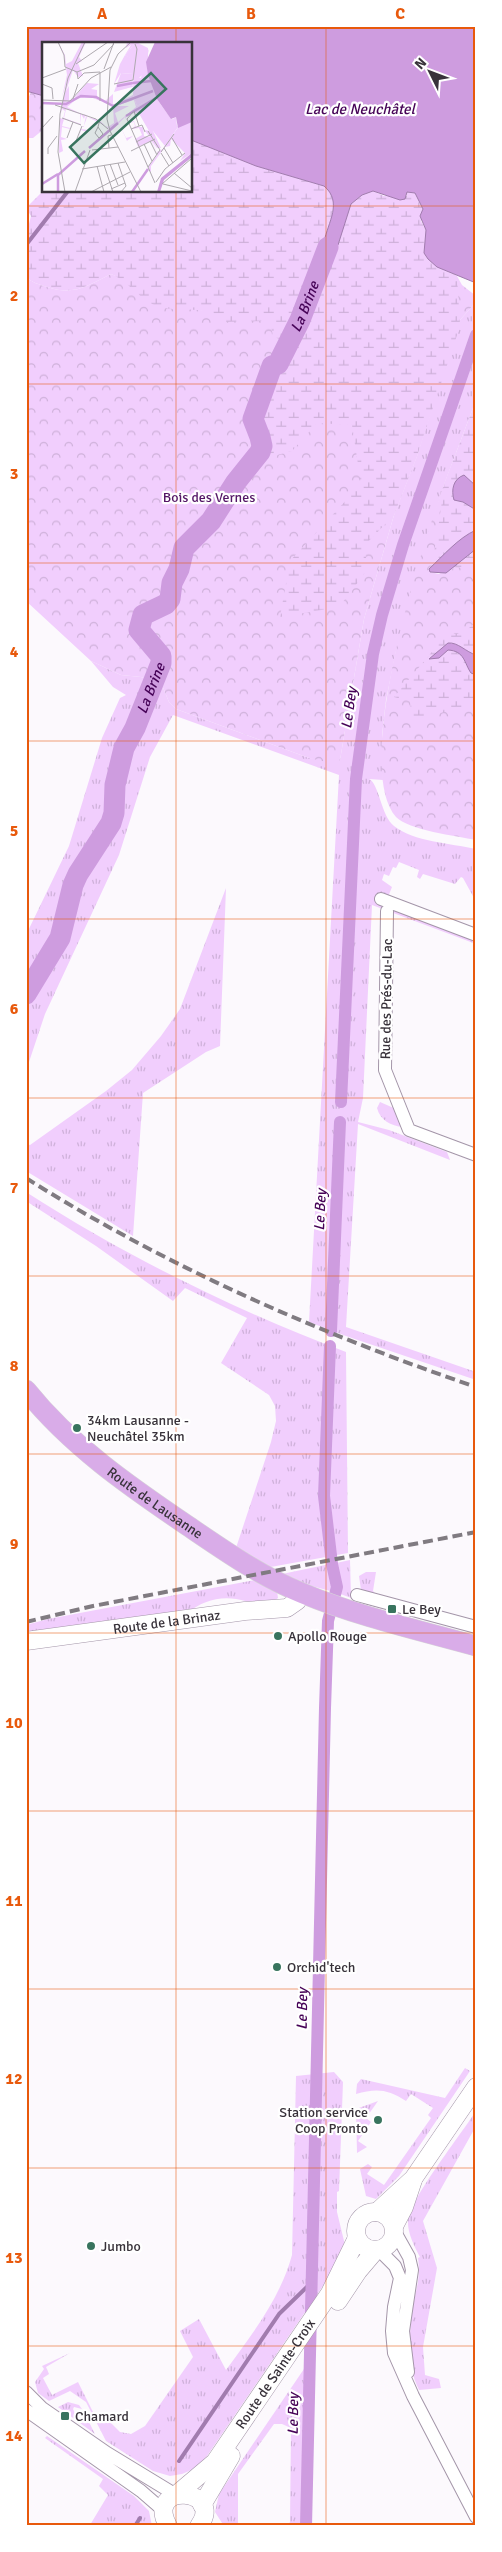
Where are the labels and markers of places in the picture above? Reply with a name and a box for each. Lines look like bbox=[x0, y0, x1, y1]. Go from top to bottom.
place label: 34km Lausanne - Neuchâtel 35km bbox=[87, 1412, 189, 1445]
marker: 34km Lausanne - Neuchâtel 35km bbox=[71, 1422, 83, 1434]
place label: Le Bey bbox=[402, 1601, 441, 1618]
marker: Le Bey bbox=[386, 1603, 398, 1615]
place label: Apollo Rouge bbox=[288, 1628, 367, 1645]
marker: Apollo Rouge bbox=[272, 1630, 284, 1642]
place label: Orchid'tech bbox=[287, 1959, 355, 1976]
marker: Orchid'tech bbox=[271, 1961, 283, 1973]
place label: Station service Coop Pronto bbox=[279, 2104, 368, 2137]
marker: Station service Coop Pronto bbox=[372, 2114, 384, 2126]
place label: Jumbo bbox=[101, 2238, 141, 2255]
marker: Jumbo bbox=[85, 2240, 97, 2252]
place label: Chamard bbox=[75, 2408, 129, 2425]
marker: Chamard bbox=[59, 2410, 71, 2422]

